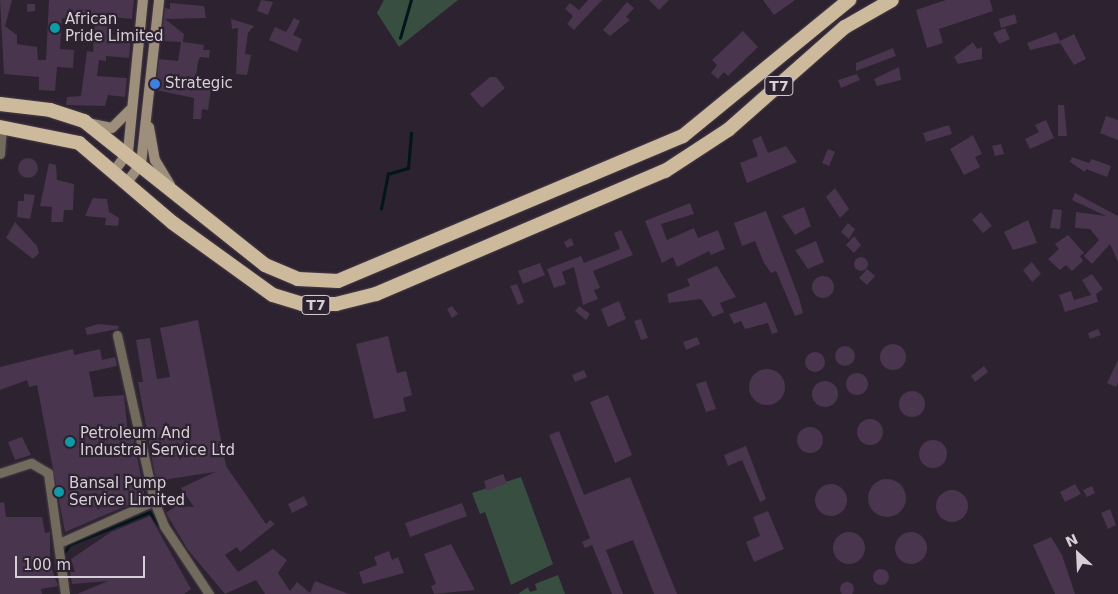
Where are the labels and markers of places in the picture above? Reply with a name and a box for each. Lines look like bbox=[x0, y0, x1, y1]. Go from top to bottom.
place label: African Pride Limited bbox=[65, 10, 164, 45]
marker: African Pride Limited bbox=[49, 22, 61, 34]
place label: Strategic bbox=[165, 75, 233, 93]
marker: Strategic bbox=[149, 78, 161, 90]
place label: Petroleum And Industral Service Ltd bbox=[80, 424, 235, 459]
marker: Petroleum And Industral Service Ltd bbox=[64, 436, 76, 448]
place label: Bansal Pump Service Limited bbox=[69, 474, 185, 509]
marker: Bansal Pump Service Limited bbox=[53, 486, 65, 498]

